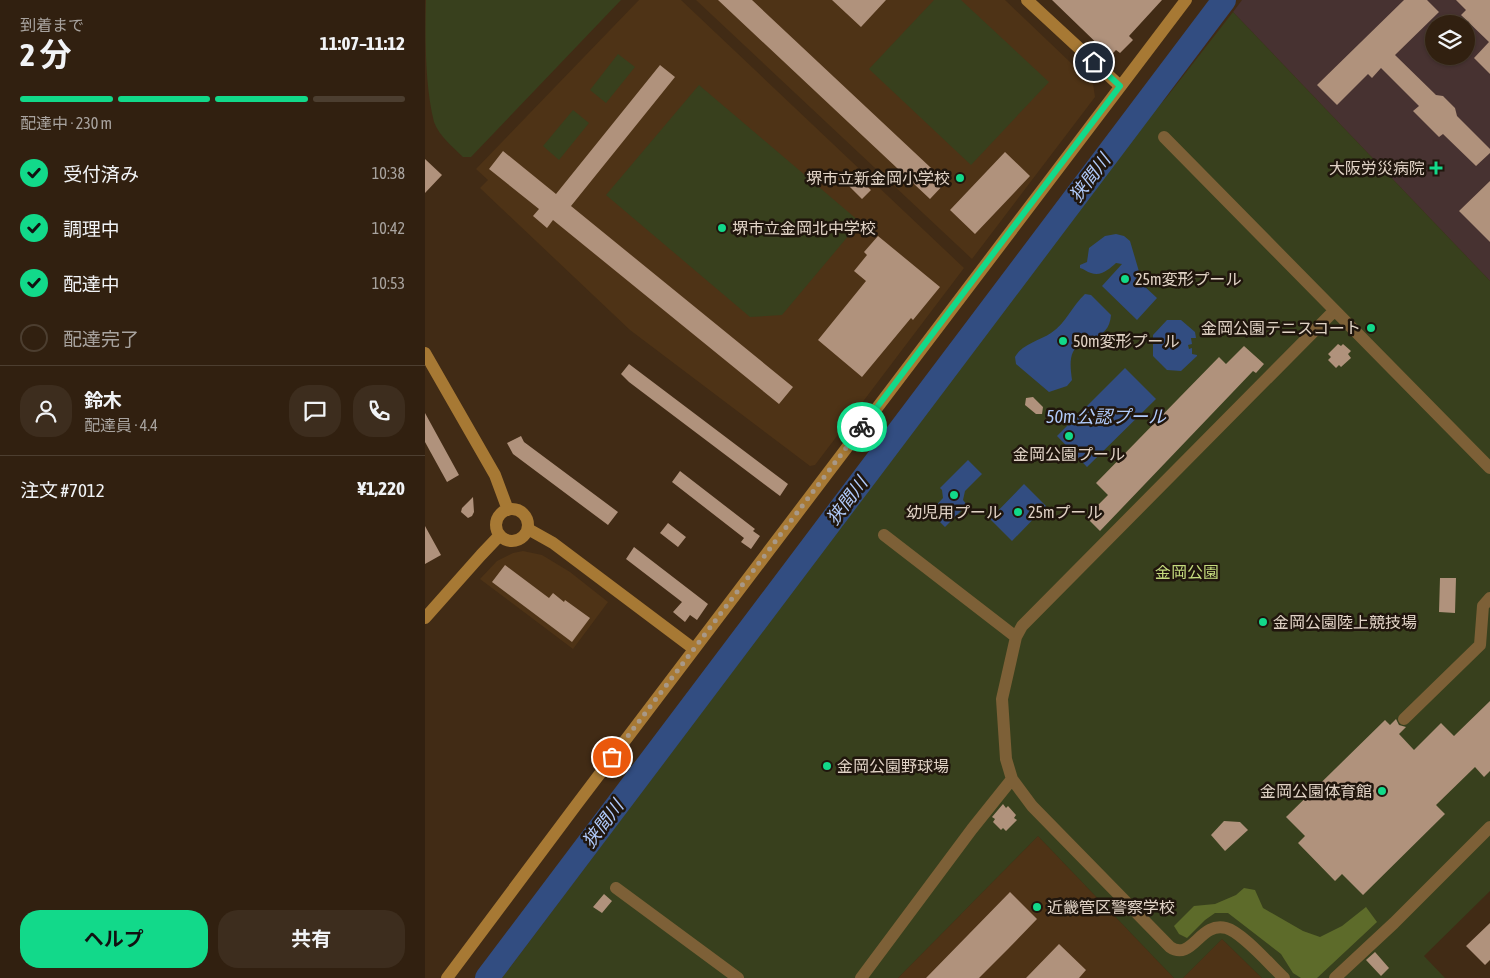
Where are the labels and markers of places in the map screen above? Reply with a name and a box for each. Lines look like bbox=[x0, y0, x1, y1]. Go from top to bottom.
pin bbox=[1073, 41, 1115, 83]
place label: 大阪労災病院 bbox=[1329, 159, 1425, 177]
marker: 大阪労災病院 bbox=[1429, 161, 1443, 175]
place label: 堺市立新金岡小学校 bbox=[806, 169, 950, 187]
marker: 堺市立新金岡小学校 bbox=[954, 172, 966, 184]
place label: 堺市立金岡北中学校 bbox=[732, 219, 876, 237]
marker: 堺市立金岡北中学校 bbox=[716, 222, 728, 234]
place label: 25m変形プール bbox=[1135, 270, 1242, 288]
marker: 25m変形プール bbox=[1119, 273, 1131, 285]
place label: 金岡公園テニスコート bbox=[1201, 319, 1361, 337]
marker: 金岡公園テニスコート bbox=[1365, 322, 1377, 334]
place label: 50m変形プール bbox=[1073, 332, 1180, 350]
marker: 50m変形プール bbox=[1057, 335, 1069, 347]
marker: 金岡公園プール bbox=[1063, 430, 1075, 442]
place label: 金岡公園プール bbox=[1013, 445, 1125, 463]
marker: 幼児用プール bbox=[948, 489, 960, 501]
place label: 幼児用プール bbox=[906, 503, 1002, 521]
place label: 25mプール bbox=[1028, 503, 1103, 521]
marker: 25mプール bbox=[1012, 506, 1024, 518]
place label: 金岡公園陸上競技場 bbox=[1273, 613, 1417, 631]
marker: 金岡公園陸上競技場 bbox=[1257, 616, 1269, 628]
pin bbox=[591, 736, 633, 778]
place label: 金岡公園野球場 bbox=[837, 757, 949, 775]
marker: 金岡公園野球場 bbox=[821, 760, 833, 772]
place label: 金岡公園体育館 bbox=[1260, 782, 1372, 800]
marker: 金岡公園体育館 bbox=[1376, 785, 1388, 797]
place label: 近畿管区警察学校 bbox=[1047, 898, 1175, 916]
marker: 近畿管区警察学校 bbox=[1031, 901, 1043, 913]

